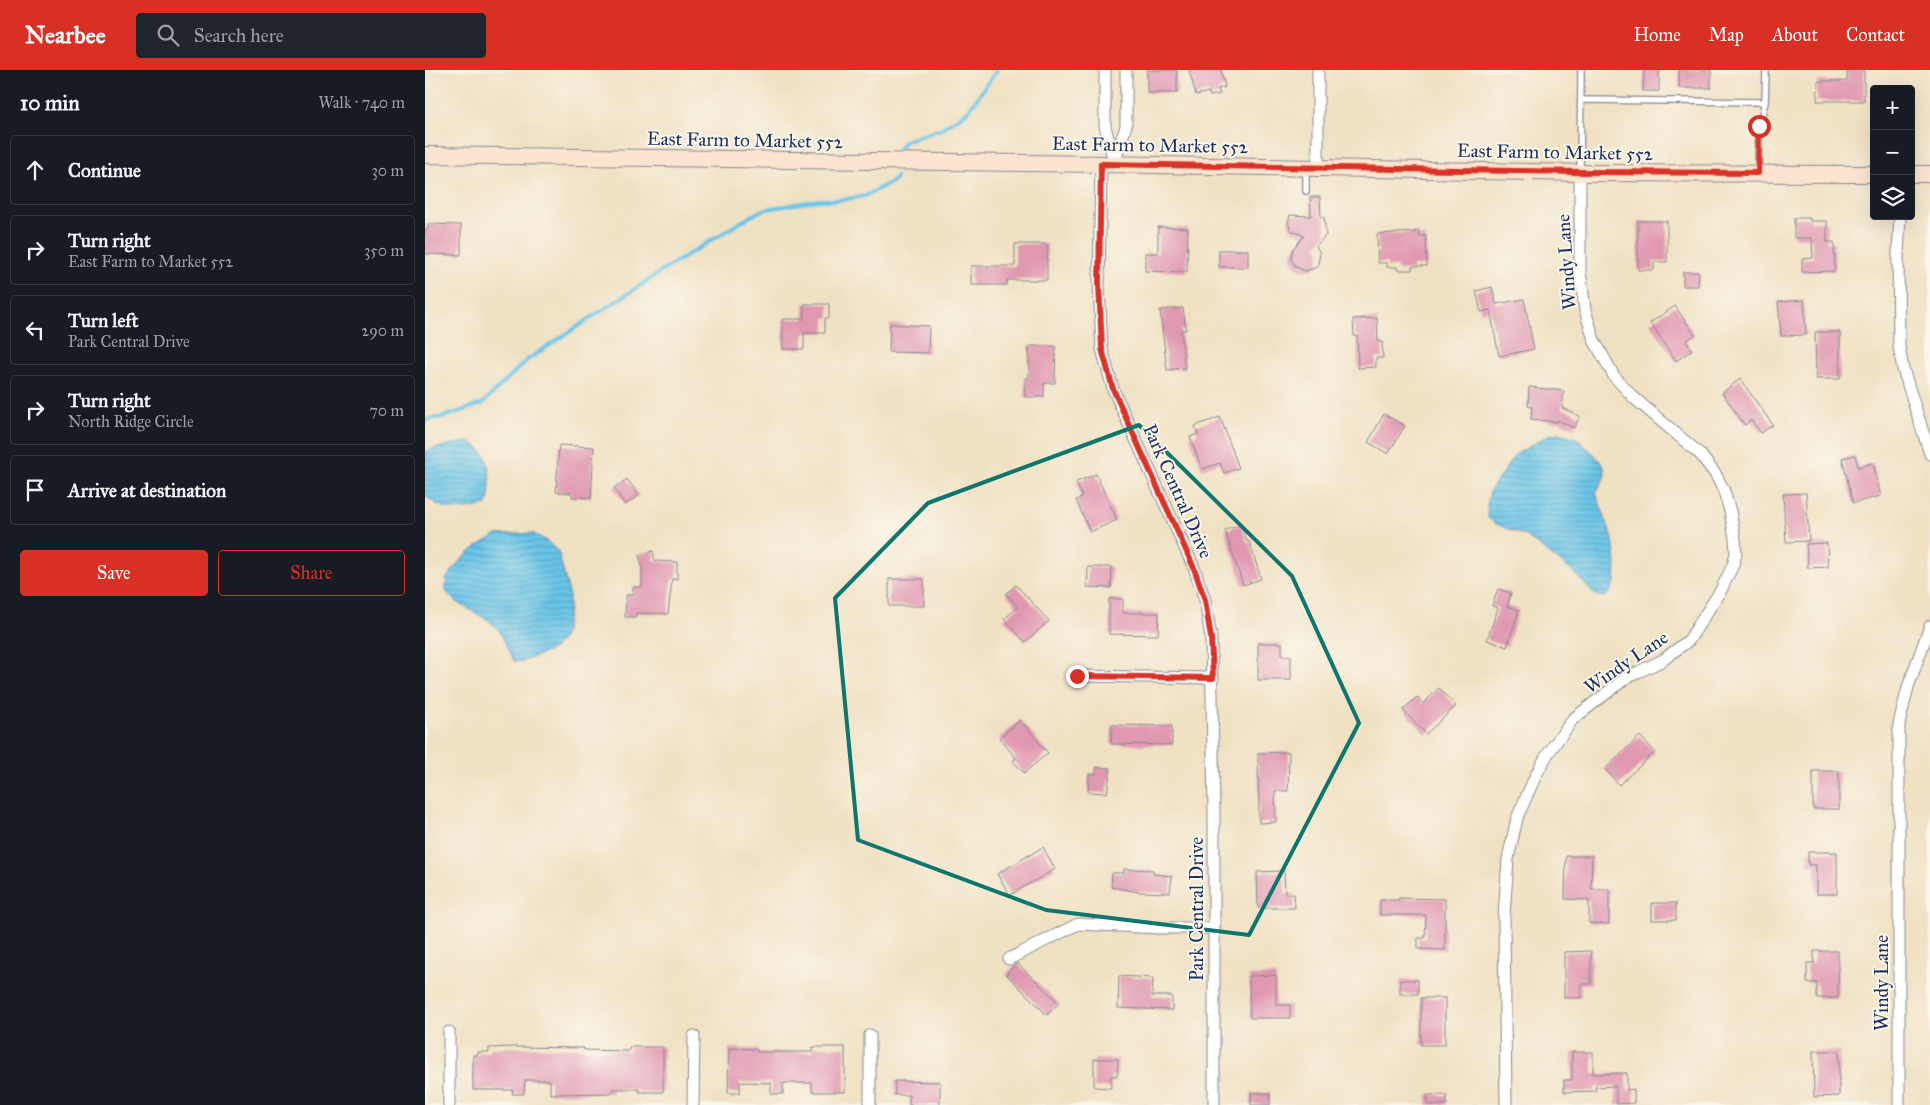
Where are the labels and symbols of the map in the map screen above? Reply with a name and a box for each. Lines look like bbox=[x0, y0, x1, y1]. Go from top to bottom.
route start bbox=[1748, 115, 1771, 138]
street label: East Farm to Market 552 bbox=[647, 127, 844, 153]
street label: East Farm to Market 552 bbox=[1052, 132, 1249, 158]
street label: East Farm to Market 552 bbox=[1457, 139, 1654, 165]
street label: Windy Lane bbox=[1551, 213, 1581, 311]
street label: Park Central Drive bbox=[1138, 420, 1218, 562]
street label: Windy Lane bbox=[1580, 626, 1672, 698]
route end bbox=[1066, 665, 1089, 688]
street label: Park Central Drive bbox=[1185, 837, 1208, 981]
street label: Windy Lane bbox=[1870, 935, 1893, 1031]

